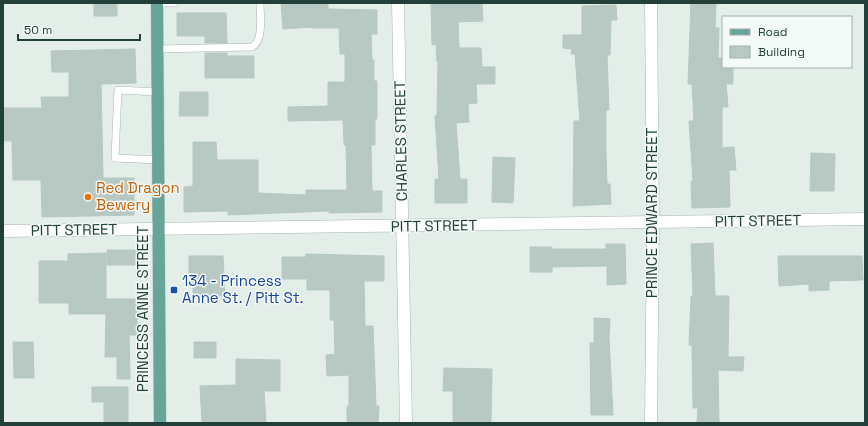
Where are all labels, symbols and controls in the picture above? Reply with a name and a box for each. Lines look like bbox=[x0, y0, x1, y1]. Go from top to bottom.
scale bar bbox=[18, 16, 140, 42]
legend bbox=[722, 16, 852, 68]
text: 50 m bbox=[24, 22, 52, 38]
text: Road bbox=[758, 24, 787, 40]
text: Building bbox=[758, 44, 805, 60]
street label: CHARLES STREET bbox=[390, 80, 411, 202]
street label: PRINCE EDWARD STREET bbox=[642, 128, 661, 298]
place label: Red Dragon Bewery bbox=[96, 178, 180, 214]
marker: Red Dragon Bewery bbox=[83, 192, 93, 202]
street label: PITT STREET bbox=[715, 210, 802, 231]
street label: PITT STREET bbox=[391, 215, 478, 236]
street label: PITT STREET bbox=[31, 219, 118, 240]
street label: PRINCESS ANNE STREET bbox=[133, 226, 152, 392]
place label: 134 - Princess Anne St. / Pitt St. bbox=[182, 271, 303, 307]
marker: 134 - Princess Anne St. / Pitt St. bbox=[169, 285, 179, 295]

